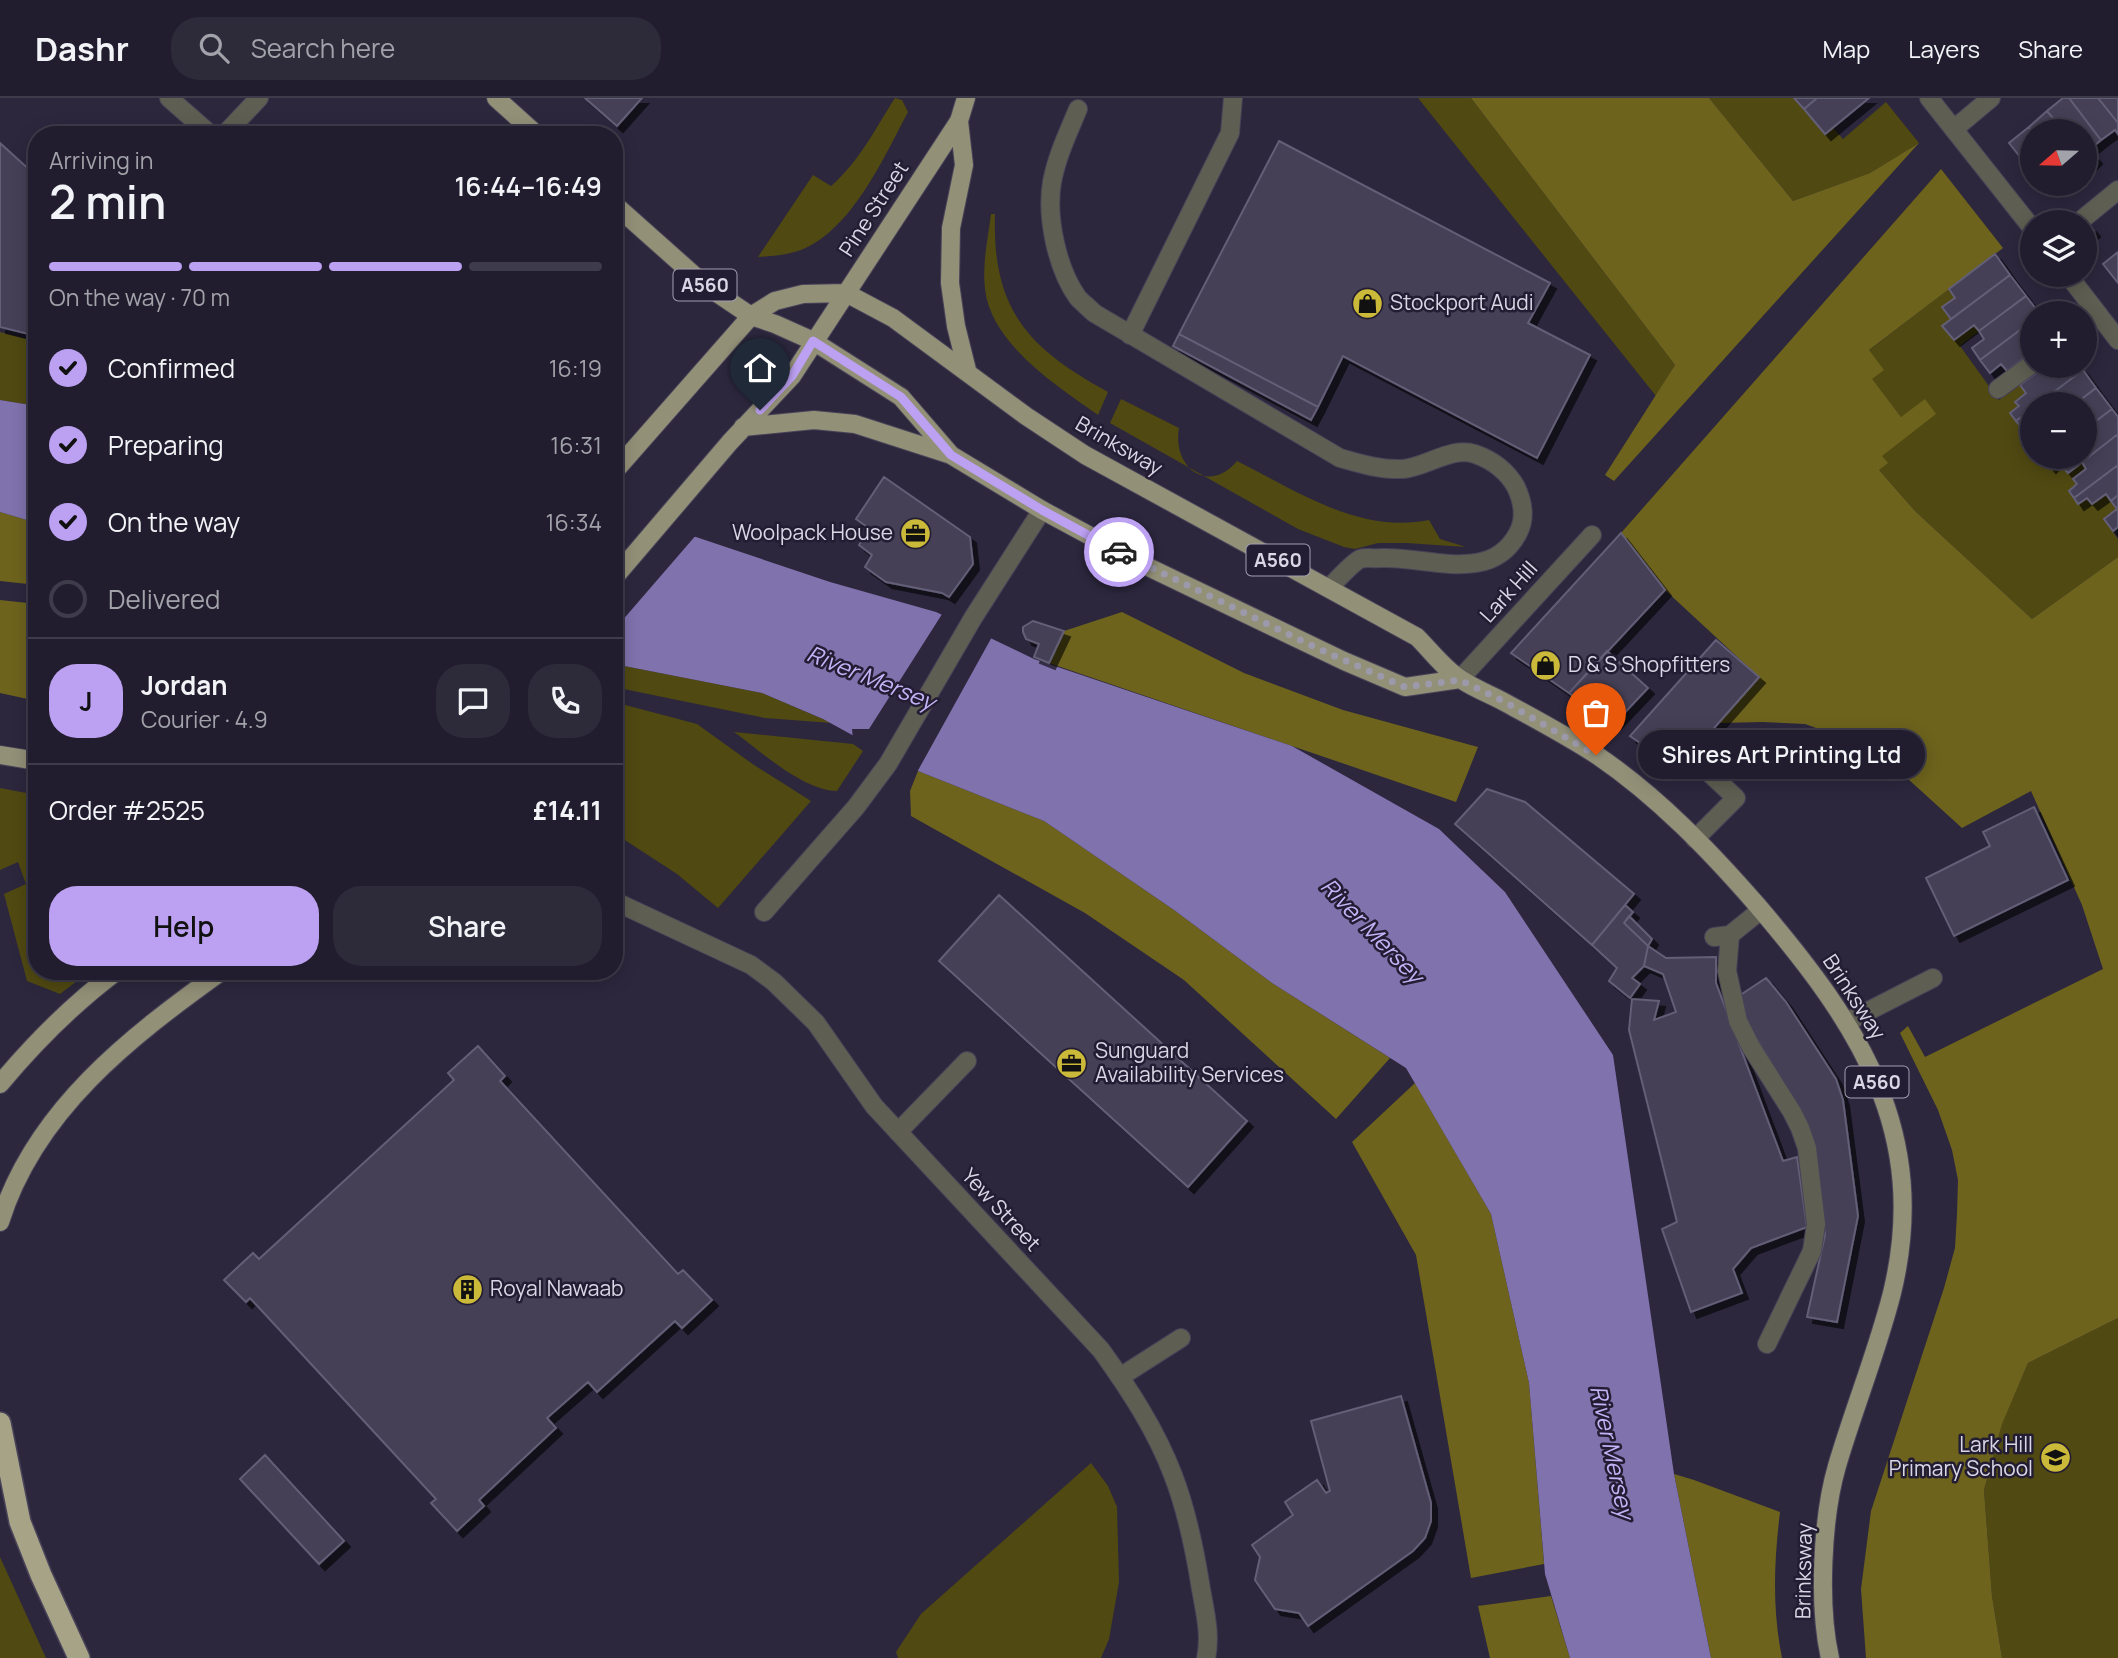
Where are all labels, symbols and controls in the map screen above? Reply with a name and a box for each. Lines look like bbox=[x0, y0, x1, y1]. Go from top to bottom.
search box bbox=[171, 17, 661, 80]
text: Dashr bbox=[35, 26, 129, 71]
icon: search bbox=[195, 29, 233, 67]
text: Search here bbox=[251, 30, 395, 66]
text: Map bbox=[1823, 32, 1870, 65]
text: Layers bbox=[1908, 32, 1980, 65]
text: Share bbox=[2018, 32, 2083, 65]
north arrow bbox=[2020, 119, 2096, 196]
map controls bbox=[2020, 119, 2097, 469]
text: Arriving in bbox=[49, 144, 154, 176]
street label: Pine Street bbox=[832, 155, 914, 261]
text: 16:44–16:49 bbox=[454, 168, 602, 204]
text: 2 min bbox=[49, 170, 166, 233]
button: layers bbox=[2020, 210, 2097, 287]
road number: A560 bbox=[674, 270, 736, 300]
text: On the way · 70 m bbox=[49, 281, 230, 313]
shop icon: Stockport Audi bbox=[1350, 286, 1384, 320]
place label: Stockport Audi bbox=[1390, 288, 1534, 316]
button: + bbox=[2020, 301, 2097, 378]
pin bbox=[730, 338, 790, 410]
icon: check bbox=[49, 349, 87, 387]
icon: home bbox=[741, 349, 779, 387]
text: Confirmed bbox=[108, 350, 235, 386]
text: 16:19 bbox=[549, 352, 602, 384]
button: − bbox=[2020, 392, 2097, 469]
street label: Brinksway bbox=[1071, 409, 1168, 481]
icon: check bbox=[49, 426, 87, 464]
text: Preparing bbox=[108, 427, 224, 463]
text: 16:31 bbox=[550, 429, 602, 461]
icon: check bbox=[49, 503, 87, 541]
text: On the way bbox=[108, 504, 240, 540]
text: 16:34 bbox=[546, 506, 602, 538]
office icon: Woolpack House bbox=[899, 516, 933, 550]
courier bbox=[1084, 517, 1154, 587]
place label: Woolpack House bbox=[732, 518, 893, 546]
icon: car bbox=[1100, 533, 1138, 571]
road number: A560 bbox=[1246, 544, 1310, 575]
street label: Lark Hill bbox=[1473, 555, 1543, 628]
text: Delivered bbox=[108, 581, 220, 617]
water label: River Mersey bbox=[803, 637, 943, 718]
shop icon: D & S Shopfitters bbox=[1528, 648, 1562, 682]
place label: D & S Shopfitters bbox=[1568, 650, 1730, 678]
button: chat bbox=[436, 664, 510, 738]
button: phone bbox=[528, 664, 602, 738]
text: Jordan bbox=[141, 667, 227, 703]
text: J bbox=[79, 683, 93, 719]
pin bbox=[1566, 683, 1626, 755]
icon: bag bbox=[1577, 694, 1615, 732]
text: Courier · 4.9 bbox=[141, 703, 268, 735]
callout: Shires Art Printing Ltd bbox=[1638, 730, 1925, 780]
text: Shires Art Printing Ltd bbox=[1662, 738, 1901, 770]
text: Order #2525 bbox=[49, 792, 205, 828]
text: £14.11 bbox=[533, 792, 602, 828]
water label: River Mersey bbox=[1314, 870, 1433, 992]
button: Help bbox=[49, 886, 319, 966]
button: Share bbox=[333, 886, 602, 966]
street label: Brinksway bbox=[1817, 948, 1893, 1044]
place label: Sunguard Availability Services bbox=[1095, 1036, 1284, 1088]
office icon: Sunguard Availability Services bbox=[1055, 1046, 1089, 1080]
road number: A560 bbox=[1846, 1066, 1909, 1098]
street label: Yew Street bbox=[956, 1162, 1047, 1257]
building icon: Royal Nawaab bbox=[450, 1272, 484, 1306]
place label: Royal Nawaab bbox=[490, 1274, 624, 1302]
water label: River Mersey bbox=[1583, 1382, 1643, 1524]
place label: Lark Hill Primary School bbox=[1889, 1430, 2033, 1482]
school or university icon: Lark Hill Primary School bbox=[2039, 1440, 2073, 1474]
street label: Brinksway bbox=[1788, 1523, 1818, 1619]

